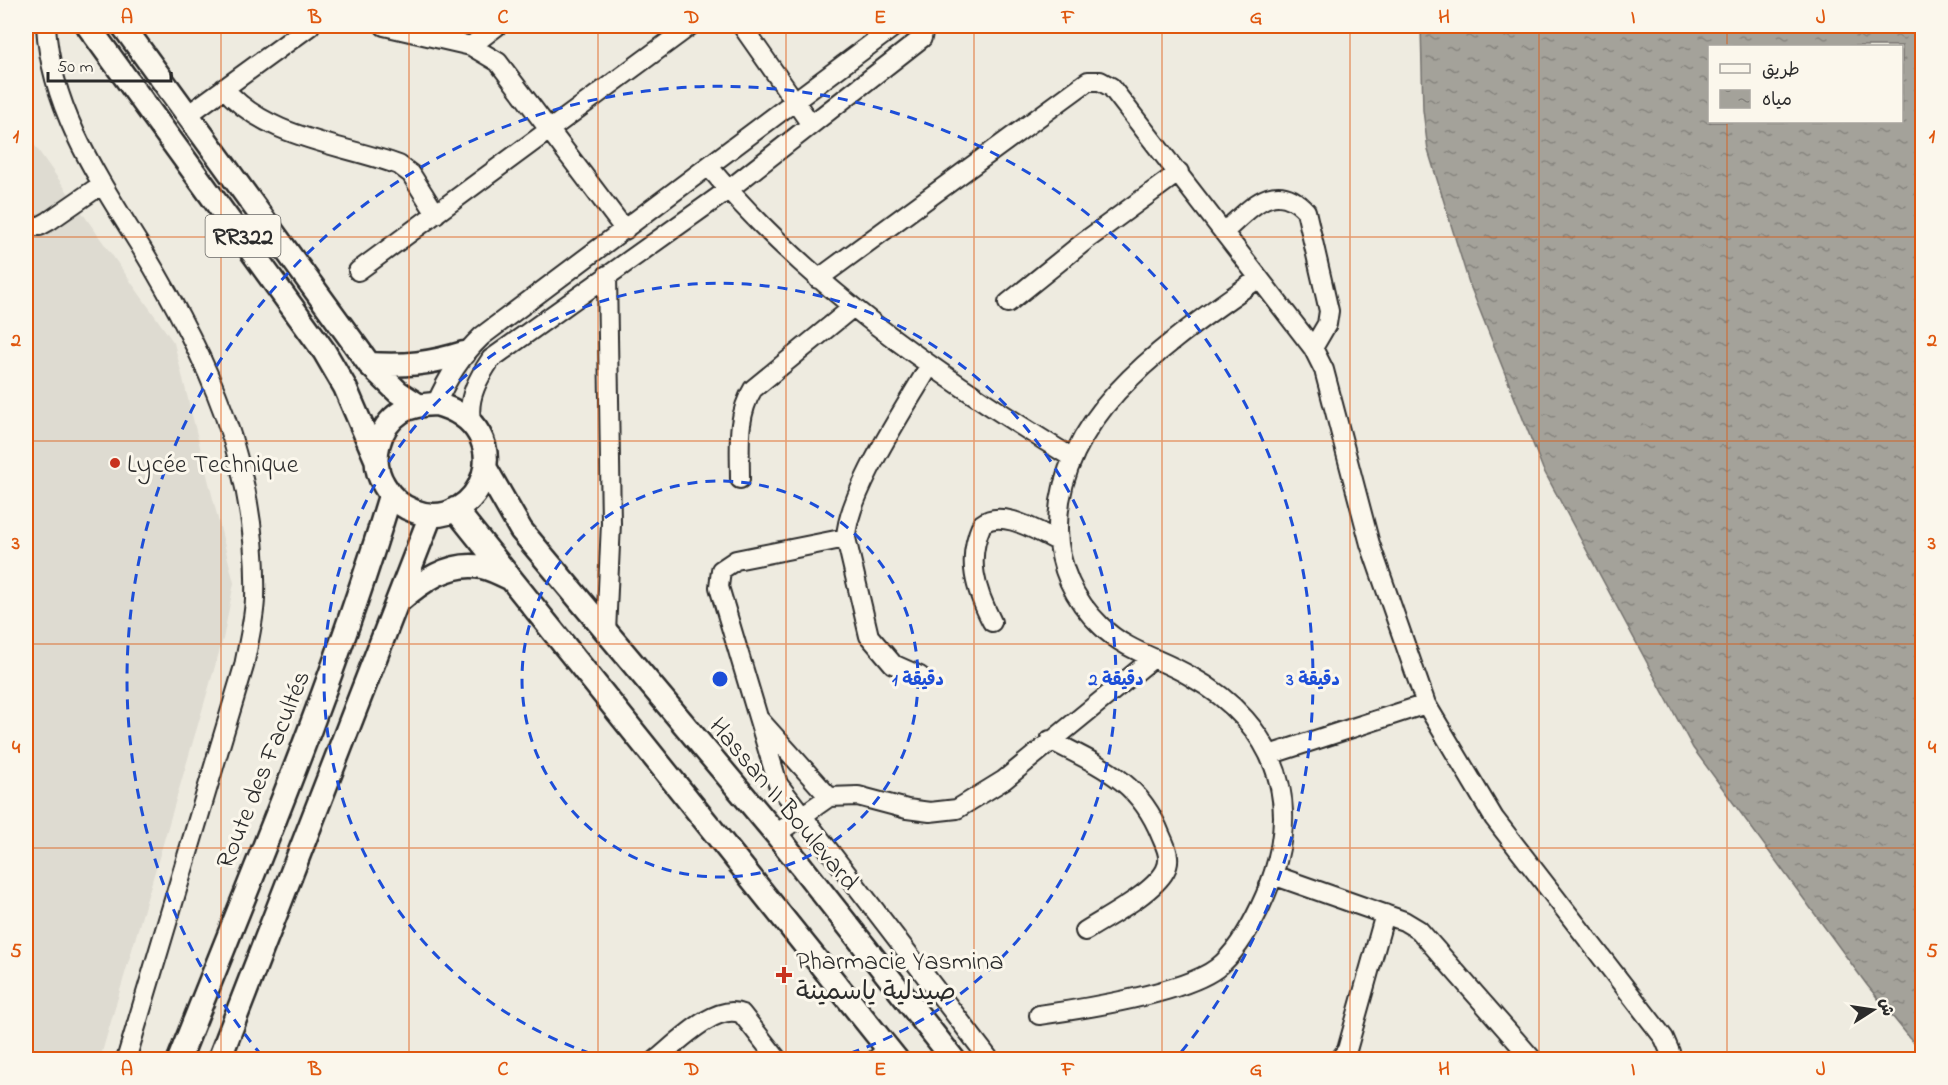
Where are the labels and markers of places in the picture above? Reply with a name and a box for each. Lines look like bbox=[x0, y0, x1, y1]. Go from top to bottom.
place label: Lycée Technique bbox=[127, 447, 299, 485]
marker: Lycée Technique bbox=[108, 456, 122, 470]
centre of rings bbox=[710, 669, 730, 689]
place label: Pharmacie Yasmina صيدلية ياسمينة bbox=[796, 944, 1003, 1012]
marker: Pharmacie Yasmina صيدلية ياسمينة bbox=[777, 968, 791, 982]

